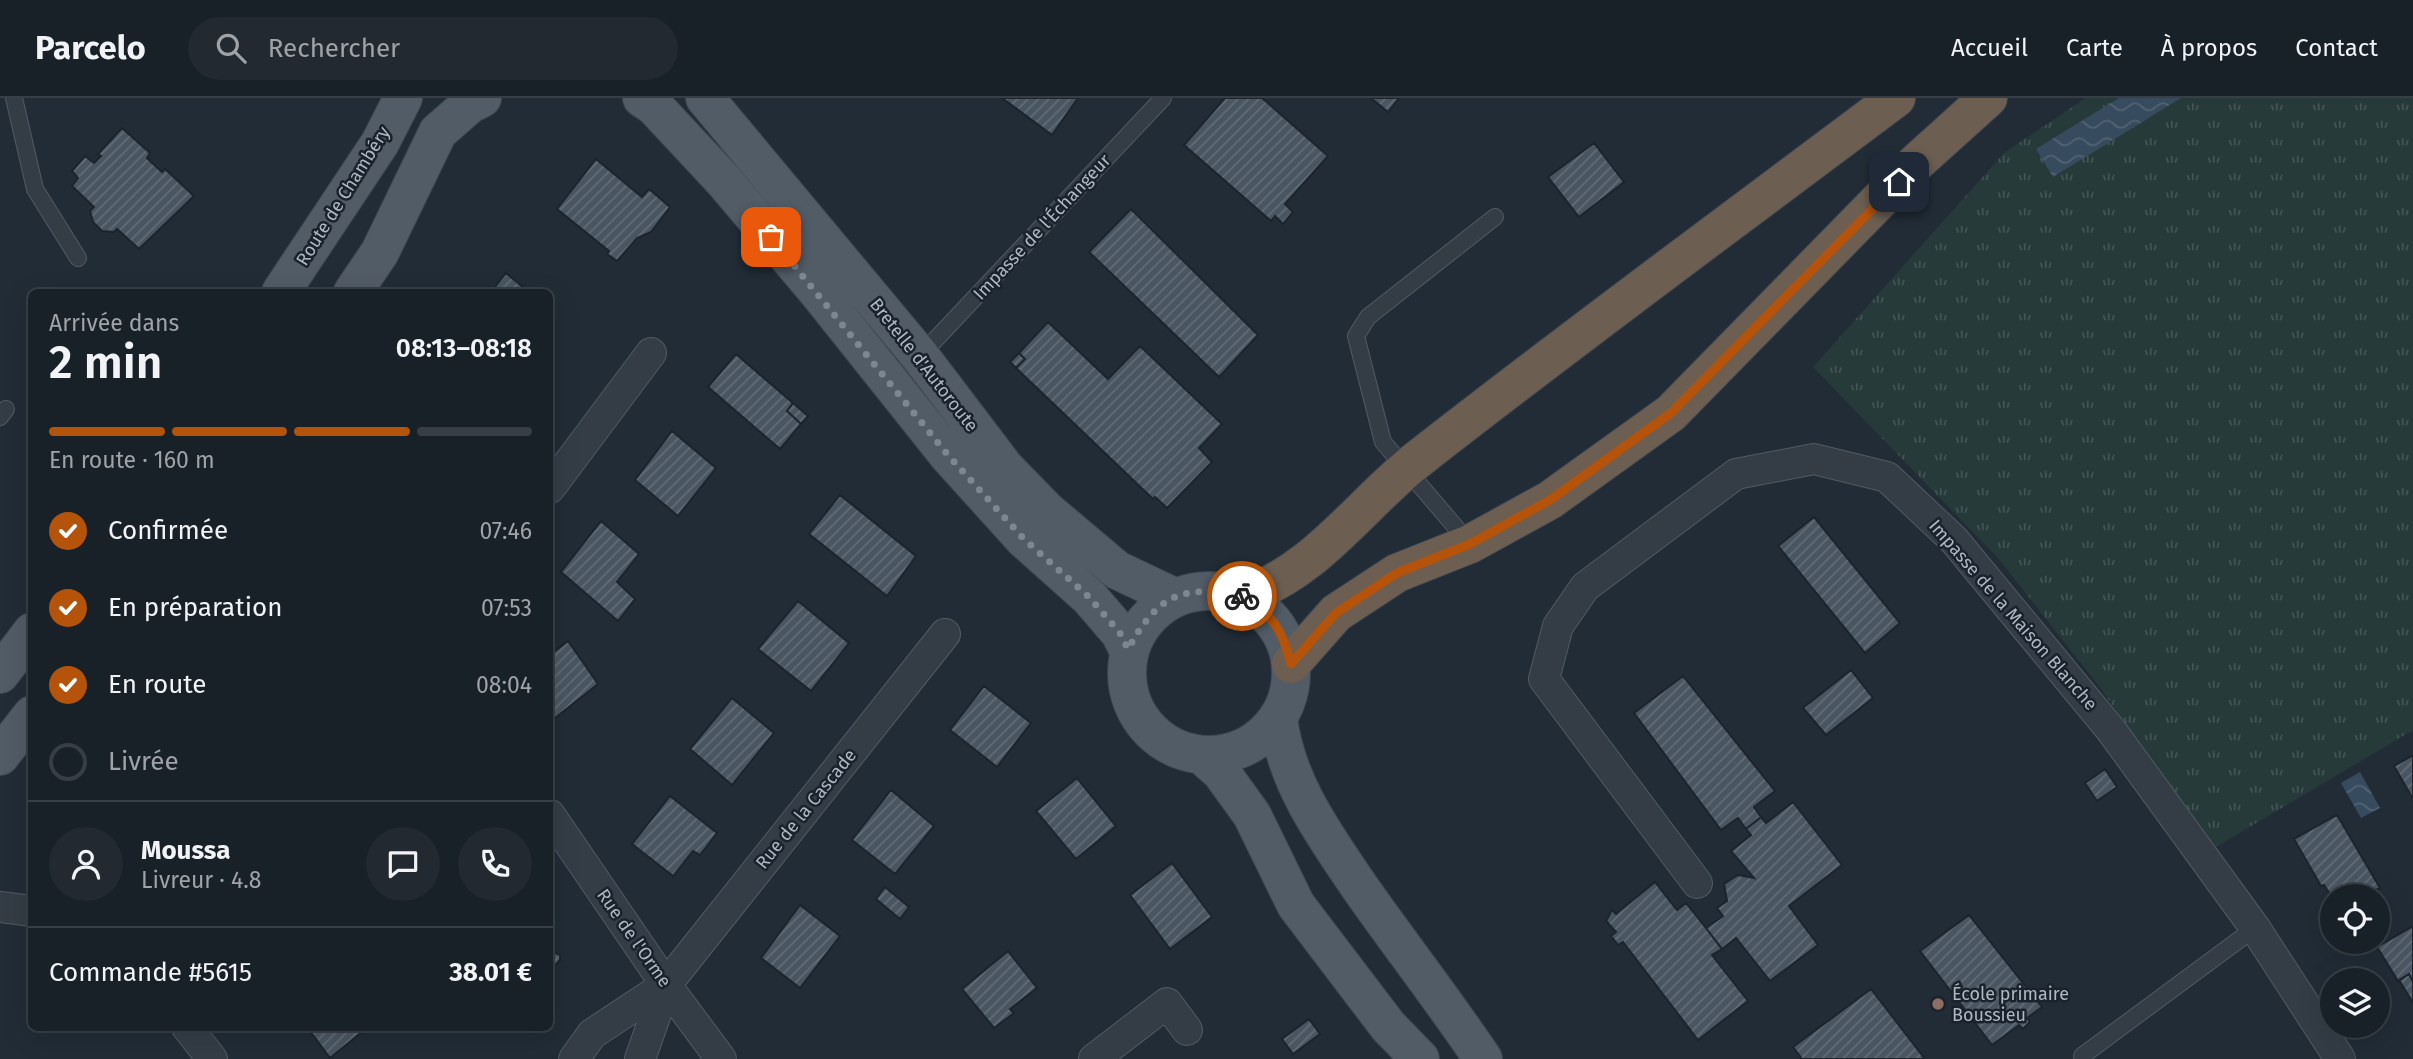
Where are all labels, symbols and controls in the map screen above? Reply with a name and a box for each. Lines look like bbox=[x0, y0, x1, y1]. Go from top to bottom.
search box bbox=[188, 17, 678, 80]
text: Parcelo bbox=[35, 28, 146, 68]
icon: search bbox=[212, 29, 250, 67]
text: Rechercher bbox=[268, 33, 400, 64]
text: Accueil bbox=[1951, 34, 2028, 62]
text: Carte bbox=[2066, 34, 2123, 62]
text: À propos bbox=[2161, 34, 2257, 62]
text: Contact bbox=[2295, 34, 2378, 62]
street label: Route de Chambéry bbox=[291, 122, 395, 270]
street label: Impasse de l'Échangeur bbox=[968, 149, 1115, 305]
pin bbox=[1869, 152, 1929, 212]
icon: home bbox=[1880, 163, 1918, 201]
pin bbox=[741, 207, 801, 267]
icon: bag bbox=[752, 218, 790, 256]
street label: Bretelle d'Autoroute bbox=[865, 294, 983, 436]
text: Arrivée dans bbox=[49, 309, 179, 337]
text: 08:13–08:18 bbox=[396, 333, 532, 364]
text: 2 min bbox=[49, 335, 162, 390]
text: En route · 160 m bbox=[49, 446, 215, 474]
icon: check bbox=[49, 512, 87, 550]
text: Confirmée bbox=[108, 515, 228, 546]
street label: Impasse de la Maison Blanche bbox=[1924, 515, 2102, 715]
text: 07:46 bbox=[480, 517, 532, 545]
courier bbox=[1207, 561, 1277, 631]
icon: bike bbox=[1223, 577, 1261, 615]
icon: check bbox=[49, 589, 87, 627]
text: En préparation bbox=[108, 592, 282, 623]
text: 07:53 bbox=[481, 594, 532, 622]
icon: check bbox=[49, 666, 87, 704]
text: En route bbox=[108, 669, 207, 700]
text: 08:04 bbox=[476, 671, 532, 699]
street label: Rue de la Cascade bbox=[751, 745, 861, 873]
text: Livrée bbox=[108, 746, 179, 777]
button: person bbox=[49, 827, 123, 901]
button: chat bbox=[366, 827, 440, 901]
button: phone bbox=[458, 827, 532, 901]
text: Moussa bbox=[141, 835, 230, 866]
text: Livreur · 4.8 bbox=[141, 866, 261, 894]
map controls bbox=[2320, 884, 2390, 1038]
button: locate bbox=[2320, 884, 2390, 954]
street label: Rue de l'Orme bbox=[592, 885, 676, 991]
text: Commande #5615 bbox=[49, 957, 252, 988]
text: 38.01 € bbox=[449, 957, 532, 988]
button: layers bbox=[2320, 968, 2390, 1038]
place label: École primaire Boussieu bbox=[1952, 982, 2069, 1026]
marker: École primaire Boussieu bbox=[1930, 996, 1946, 1012]

